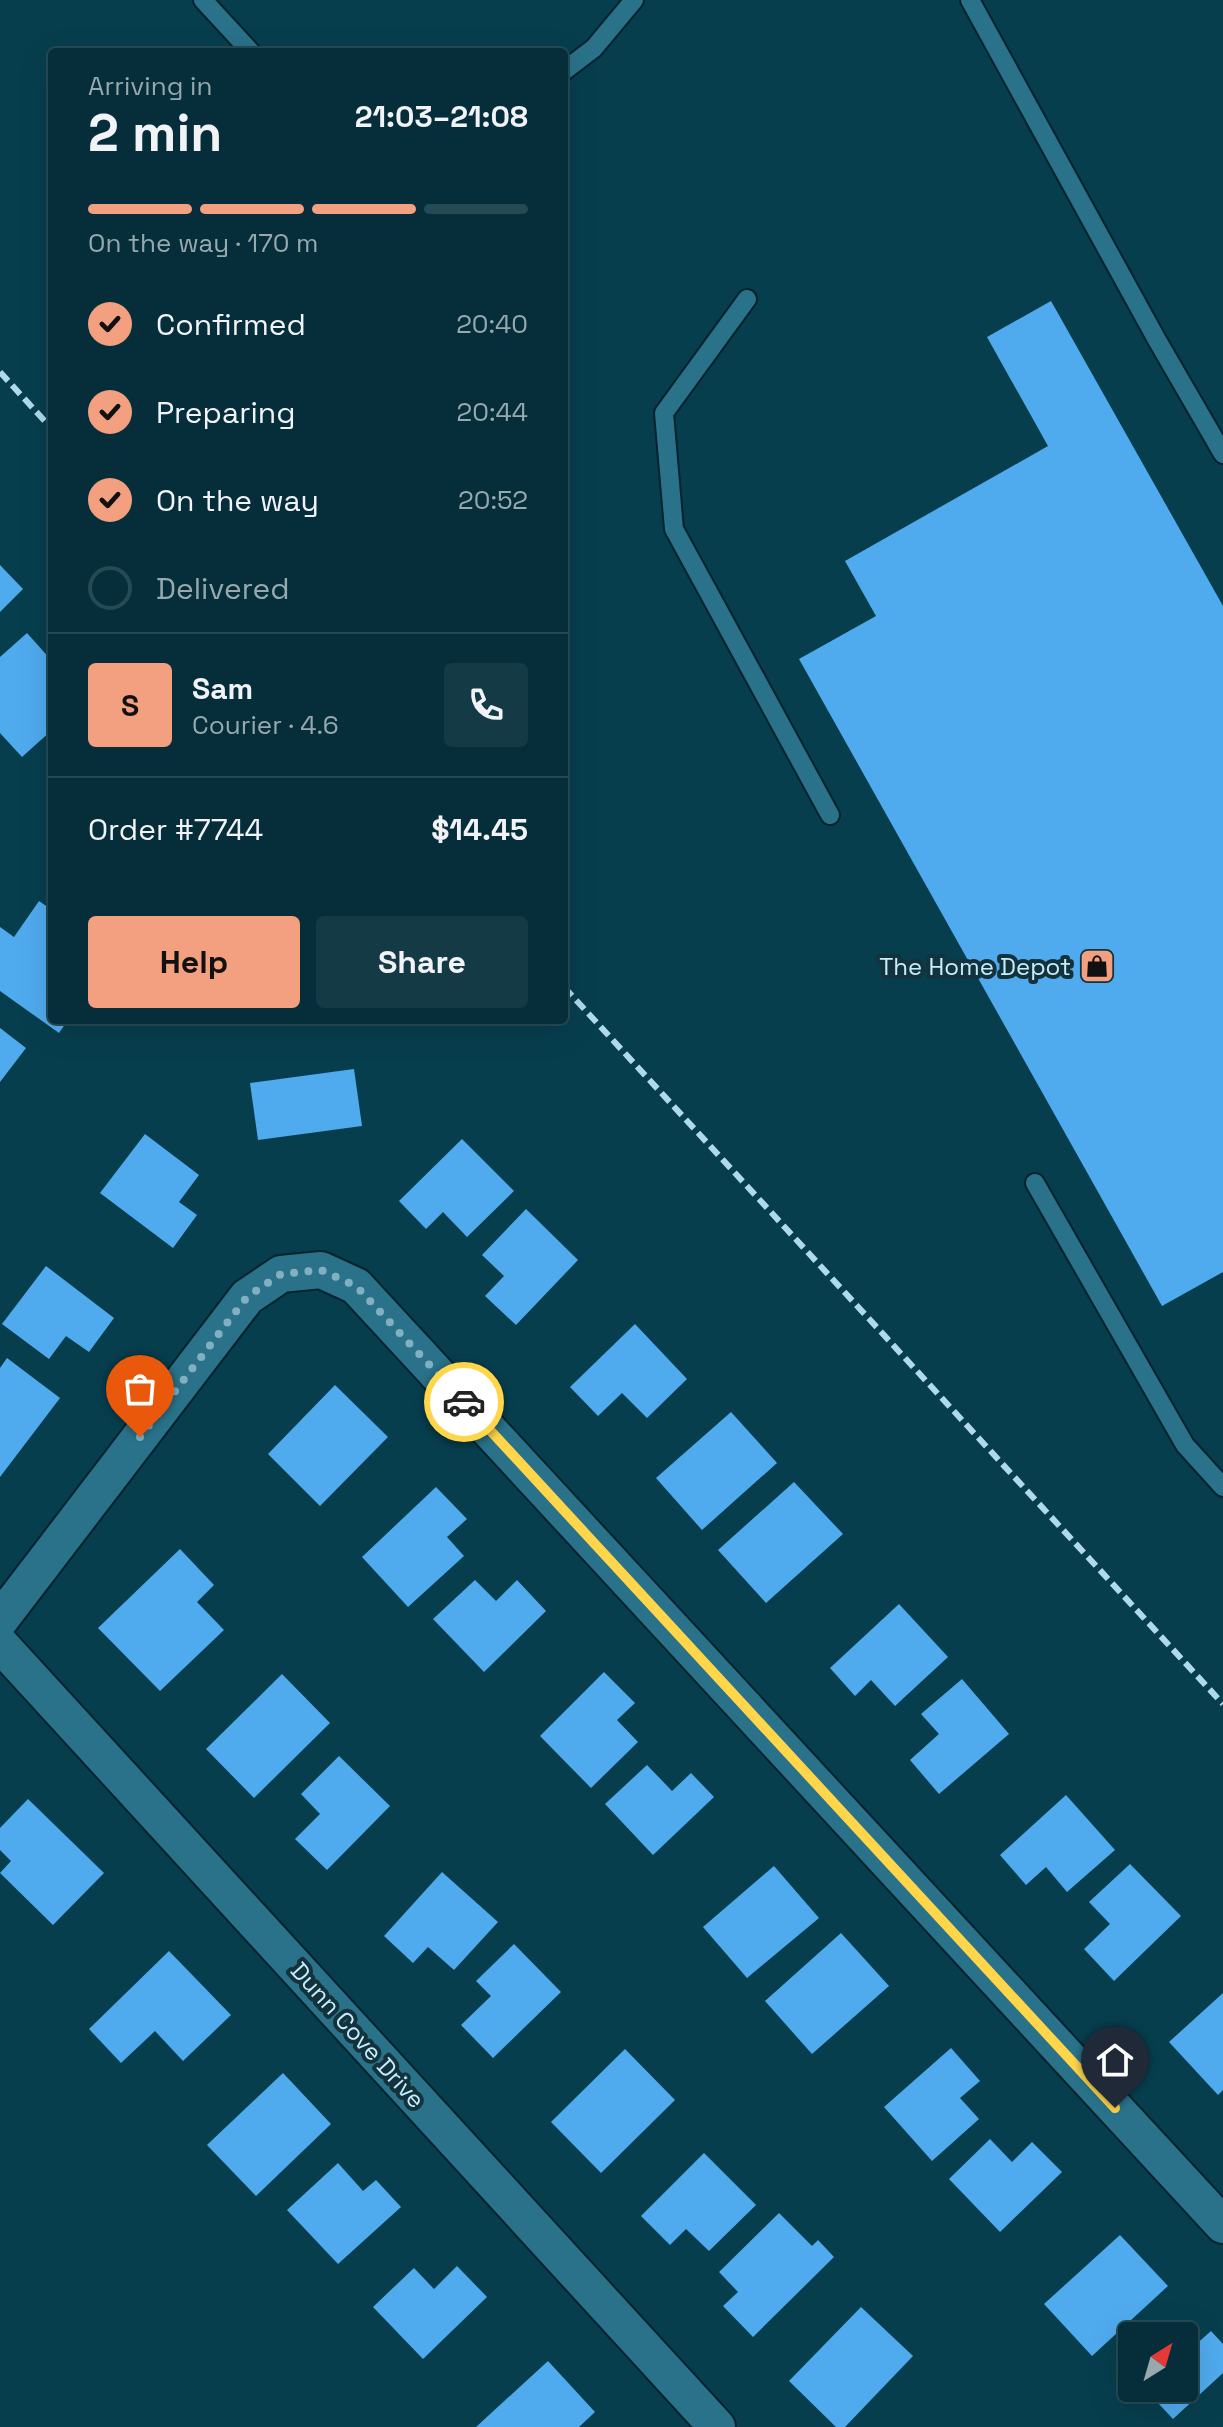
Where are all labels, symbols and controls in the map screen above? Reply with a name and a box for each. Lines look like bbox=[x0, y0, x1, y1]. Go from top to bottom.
text: Arriving in bbox=[88, 69, 212, 103]
text: 21:03–21:08 bbox=[355, 97, 528, 136]
text: 2 min bbox=[88, 100, 222, 166]
text: On the way · 170 m bbox=[88, 226, 318, 260]
icon: check bbox=[88, 302, 132, 346]
text: Confirmed bbox=[156, 305, 306, 344]
text: 20:40 bbox=[456, 307, 528, 341]
icon: check bbox=[88, 390, 132, 434]
text: Preparing bbox=[156, 393, 295, 432]
text: 20:44 bbox=[457, 395, 528, 429]
icon: check bbox=[88, 478, 132, 522]
text: On the way bbox=[156, 481, 319, 520]
text: 20:52 bbox=[458, 483, 528, 517]
text: Delivered bbox=[156, 569, 290, 608]
button: phone bbox=[444, 663, 528, 747]
text: Sam bbox=[192, 669, 253, 708]
text: S bbox=[121, 686, 139, 725]
text: Courier · 4.6 bbox=[192, 708, 339, 742]
text: Order #7744 bbox=[88, 810, 263, 849]
text: $14.45 bbox=[431, 810, 528, 849]
button: Help bbox=[88, 916, 300, 1008]
button: Share bbox=[316, 916, 528, 1008]
shop icon: The Home Depot bbox=[1078, 947, 1116, 985]
place label: The Home Depot bbox=[879, 951, 1071, 982]
pin bbox=[106, 1355, 174, 1437]
courier bbox=[424, 1362, 504, 1442]
icon: bag bbox=[118, 1367, 162, 1411]
icon: car bbox=[442, 1380, 486, 1424]
street label: Dunn Cove Drive bbox=[284, 1955, 432, 2115]
pin bbox=[1081, 2026, 1149, 2108]
icon: home bbox=[1093, 2038, 1137, 2082]
north arrow bbox=[1118, 2322, 1198, 2402]
map controls bbox=[1118, 2322, 1198, 2402]

